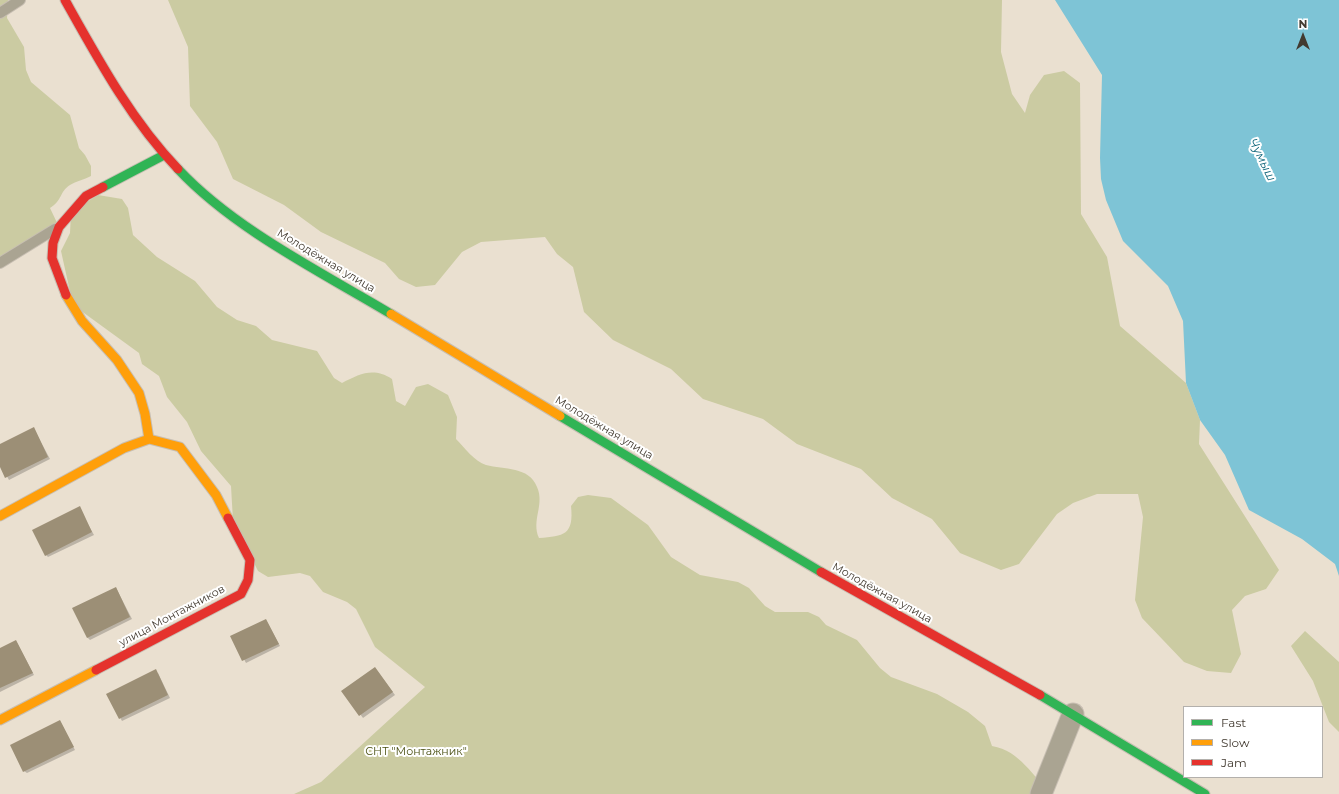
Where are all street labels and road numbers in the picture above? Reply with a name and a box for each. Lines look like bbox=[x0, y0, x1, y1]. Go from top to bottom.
street label: Молодёжная улица bbox=[275, 226, 377, 296]
street label: Молодёжная улица bbox=[553, 393, 655, 463]
street label: Молодёжная улица bbox=[830, 560, 934, 626]
street label: улица Монтажников bbox=[117, 583, 227, 649]

